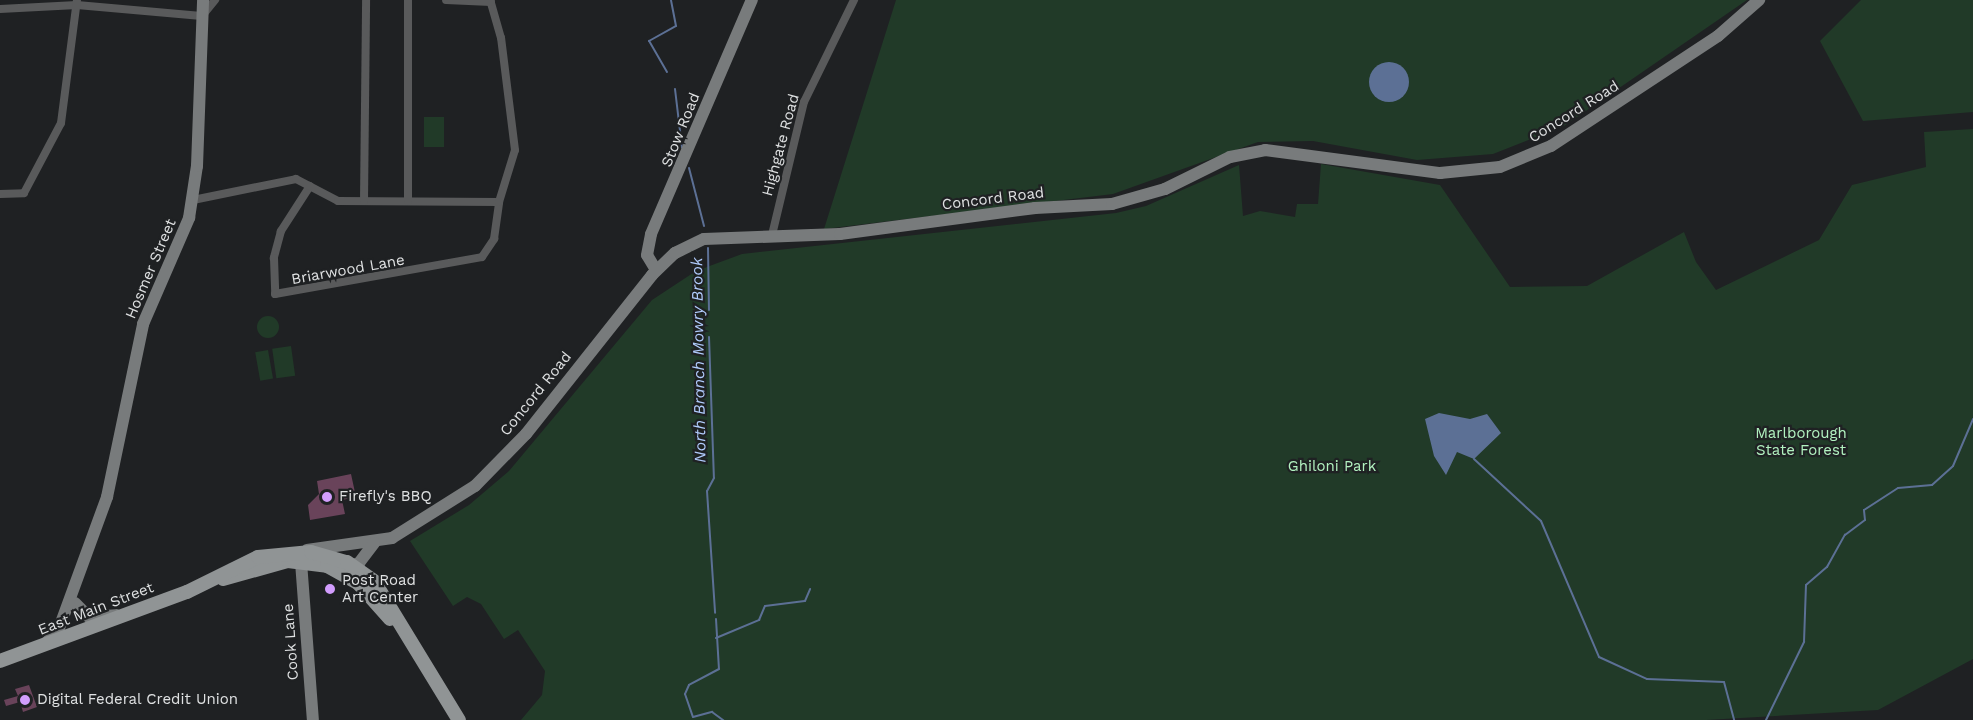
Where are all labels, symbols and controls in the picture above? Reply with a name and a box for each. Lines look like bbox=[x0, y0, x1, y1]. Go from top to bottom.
street label: Concord Road bbox=[1526, 77, 1622, 147]
street label: Stow Road bbox=[658, 90, 704, 170]
street label: Highgate Road bbox=[759, 92, 803, 198]
street label: Concord Road bbox=[941, 184, 1045, 214]
street label: Hosmer Street bbox=[122, 216, 180, 322]
street label: Briarwood Lane bbox=[290, 251, 406, 289]
water label: North Branch Mowry Brook bbox=[688, 257, 710, 463]
street label: Concord Road bbox=[497, 348, 575, 440]
park label: Marlborough State Forest bbox=[1755, 424, 1847, 459]
park label: Ghiloni Park bbox=[1288, 458, 1376, 476]
place label: Firefly's BBQ bbox=[339, 488, 432, 506]
marker: Firefly's BBQ bbox=[320, 490, 334, 504]
place label: Post Road Art Center bbox=[342, 571, 418, 606]
street label: East Main Street bbox=[36, 579, 156, 639]
marker: Post Road Art Center bbox=[323, 582, 337, 596]
street label: Cook Lane bbox=[279, 603, 303, 681]
place label: Digital Federal Credit Union bbox=[37, 691, 239, 709]
marker: Digital Federal Credit Union bbox=[18, 693, 32, 707]

